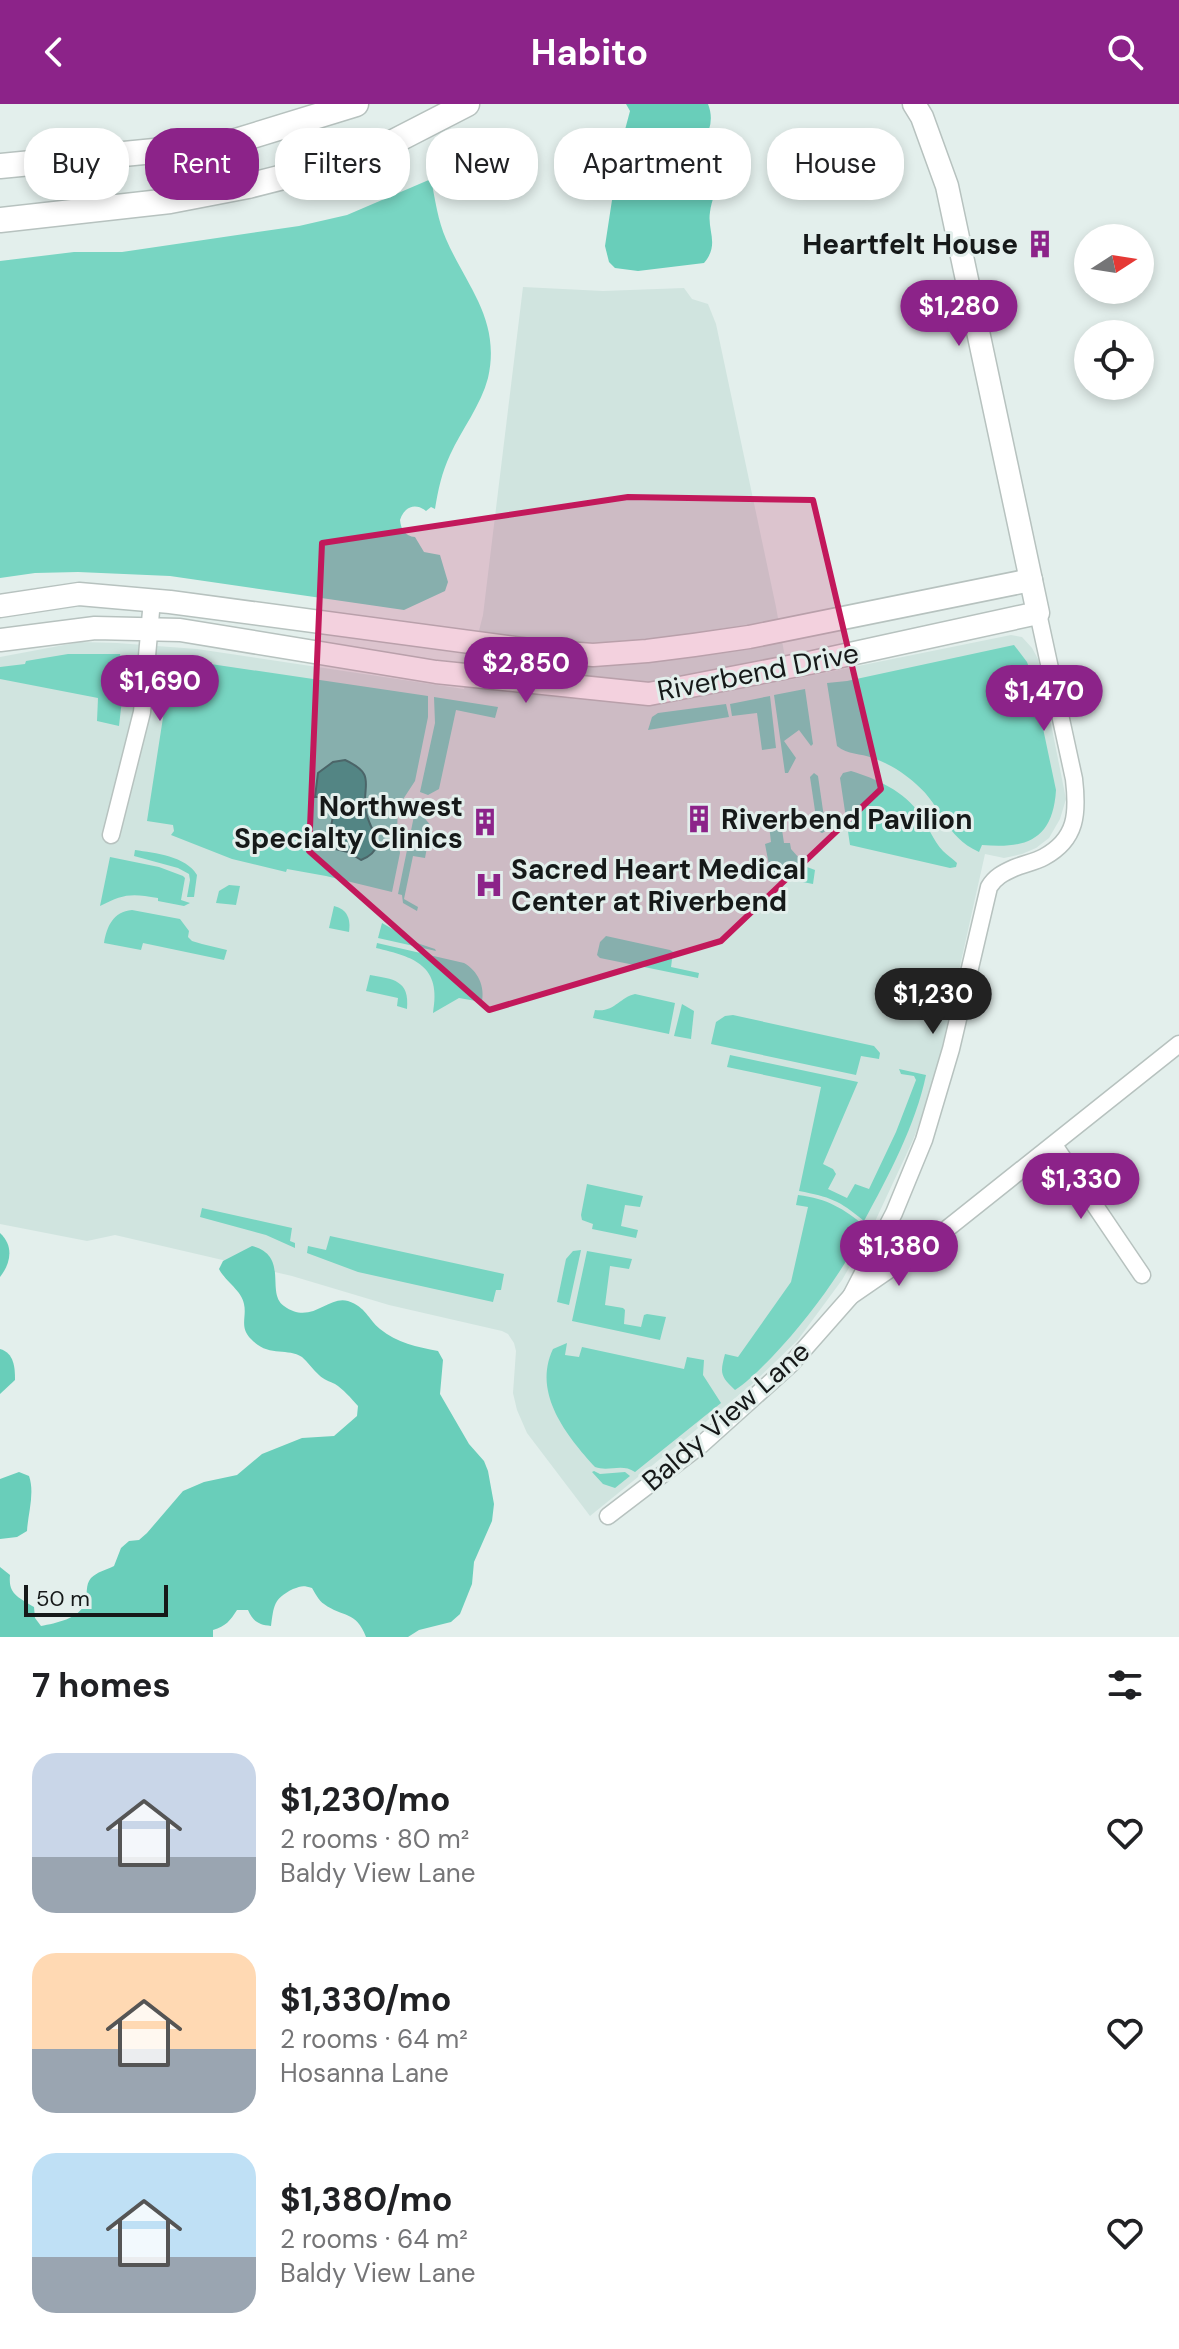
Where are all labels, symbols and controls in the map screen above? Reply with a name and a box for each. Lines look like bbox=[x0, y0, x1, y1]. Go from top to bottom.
text: Habito bbox=[531, 29, 648, 76]
icon: back bbox=[32, 30, 76, 74]
icon: search bbox=[1103, 30, 1147, 74]
chip: Buy bbox=[24, 128, 129, 200]
chip: Rent bbox=[145, 128, 259, 200]
chip: Filters bbox=[275, 128, 410, 200]
chip: New bbox=[426, 128, 538, 200]
chip: Apartment bbox=[554, 128, 751, 200]
chip: House bbox=[767, 128, 904, 200]
north arrow bbox=[1074, 224, 1154, 304]
map controls bbox=[1074, 224, 1154, 400]
place label: Heartfelt House bbox=[802, 226, 1018, 263]
building icon: Heartfelt House bbox=[1025, 229, 1055, 259]
pin: $1,280 bbox=[894, 280, 1024, 348]
text: $1,280 bbox=[918, 289, 1000, 323]
button: locate bbox=[1074, 320, 1154, 400]
street label: Riverbend Drive bbox=[654, 634, 862, 710]
pin: $2,850 bbox=[461, 637, 591, 705]
text: $2,850 bbox=[482, 646, 570, 680]
pin: $1,690 bbox=[95, 655, 225, 723]
text: $1,690 bbox=[119, 664, 201, 698]
pin: $1,470 bbox=[979, 665, 1109, 733]
text: $1,470 bbox=[1004, 674, 1084, 708]
place label: Northwest Specialty Clinics bbox=[234, 788, 463, 857]
place label: Riverbend Pavilion bbox=[721, 801, 972, 838]
building icon: Riverbend Pavilion bbox=[684, 804, 714, 834]
building icon: Northwest Specialty Clinics bbox=[470, 807, 500, 837]
place label: Sacred Heart Medical Center at Riverbend bbox=[511, 851, 806, 920]
hospital icon: Sacred Heart Medical Center at Riverbend bbox=[474, 870, 504, 900]
pin: $1,230 bbox=[868, 968, 998, 1036]
text: $1,230 bbox=[893, 977, 973, 1011]
pin: $1,330 bbox=[1016, 1153, 1146, 1221]
text: $1,330 bbox=[1040, 1162, 1122, 1196]
pin: $1,380 bbox=[834, 1220, 964, 1288]
text: $1,380 bbox=[858, 1229, 940, 1263]
street label: Baldy View Lane bbox=[634, 1333, 818, 1499]
scale bar bbox=[24, 1581, 168, 1617]
text: 50 m bbox=[36, 1584, 90, 1613]
text: 7 homes bbox=[32, 1663, 171, 1708]
icon: filters bbox=[1103, 1663, 1147, 1707]
text: $1,230/mo bbox=[280, 1777, 451, 1822]
icon: home bbox=[96, 1785, 192, 1881]
icon: heart bbox=[1103, 1811, 1147, 1855]
text: 2 rooms · 80 m² bbox=[280, 1822, 469, 1856]
text: Baldy View Lane bbox=[280, 1856, 475, 1890]
text: $1,330/mo bbox=[280, 1977, 451, 2022]
icon: home bbox=[96, 1985, 192, 2081]
icon: heart bbox=[1103, 2011, 1147, 2055]
text: 2 rooms · 64 m² bbox=[280, 2022, 468, 2056]
text: Hosanna Lane bbox=[280, 2056, 449, 2090]
text: $1,380/mo bbox=[280, 2177, 452, 2222]
icon: home bbox=[96, 2185, 192, 2281]
icon: heart bbox=[1103, 2211, 1147, 2255]
text: 2 rooms · 64 m² bbox=[280, 2222, 468, 2256]
text: Baldy View Lane bbox=[280, 2256, 475, 2290]

